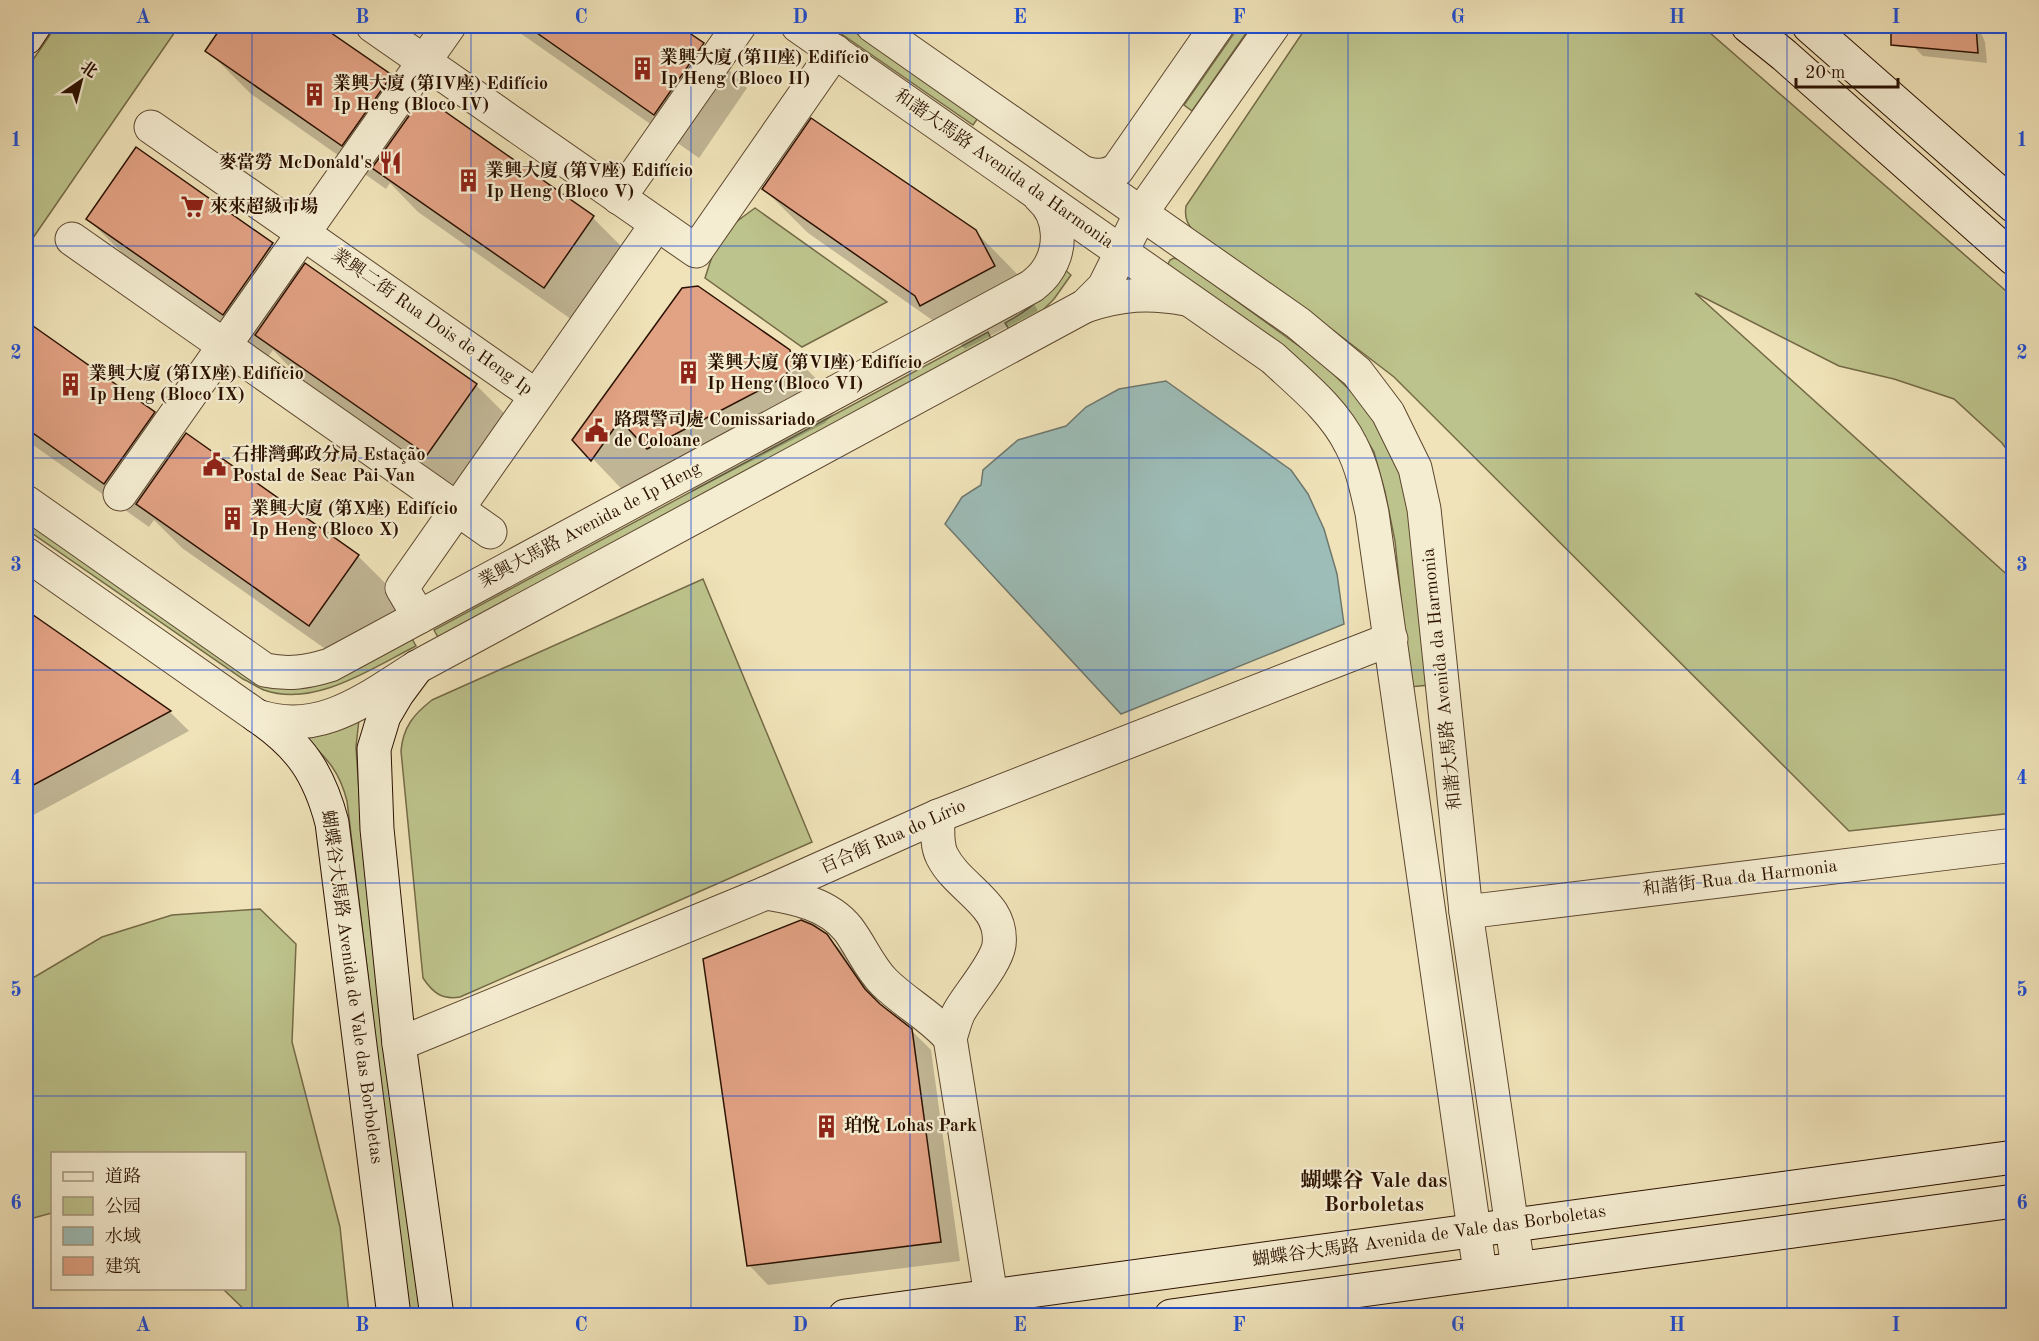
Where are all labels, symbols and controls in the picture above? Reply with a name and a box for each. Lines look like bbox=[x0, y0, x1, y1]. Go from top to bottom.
text: A bbox=[135, 8, 151, 28]
text: B bbox=[355, 8, 369, 28]
text: C bbox=[574, 8, 588, 28]
text: D bbox=[792, 8, 808, 28]
text: E bbox=[1013, 8, 1027, 28]
text: F bbox=[1232, 8, 1246, 28]
text: G bbox=[1451, 8, 1465, 28]
text: H bbox=[1669, 8, 1685, 28]
text: I bbox=[1892, 8, 1900, 28]
place label: 業興大廈 (第II座) Edifício Ip Heng (Bloco II) bbox=[660, 47, 869, 88]
north arrow bbox=[51, 51, 111, 111]
scale bar bbox=[1796, 51, 1898, 89]
building icon: 業興大廈 (第II座) Edifício Ip Heng (Bloco II) bbox=[629, 55, 655, 81]
text: 北 bbox=[77, 58, 101, 81]
text: 20 m bbox=[1805, 64, 1845, 82]
place label: 業興大廈 (第IV座) Edifício Ip Heng (Bloco IV) bbox=[333, 73, 548, 114]
building icon: 業興大廈 (第IV座) Edifício Ip Heng (Bloco IV) bbox=[302, 81, 328, 107]
street label: 和諧大馬路 Avenida da Harmonia bbox=[891, 85, 1118, 252]
text: 1 bbox=[10, 131, 22, 151]
text: 1 bbox=[2016, 131, 2028, 151]
restaurant icon: 麥當勞 McDonald's bbox=[377, 150, 403, 176]
place label: 麥當勞 McDonald's bbox=[219, 152, 372, 172]
place label: 業興大廈 (第V座) Edifício Ip Heng (Bloco V) bbox=[486, 160, 693, 201]
building icon: 業興大廈 (第V座) Edifício Ip Heng (Bloco V) bbox=[455, 168, 481, 194]
supermarket icon: 來來超級市場 bbox=[179, 194, 205, 220]
place label: 來來超級市場 bbox=[210, 196, 318, 216]
street label: 業興二街 Rua Dois de Heng Ip bbox=[328, 244, 537, 398]
text: 2 bbox=[10, 344, 22, 364]
text: 2 bbox=[2016, 344, 2028, 364]
place label: 業興大廈 (第VI座) Edifício Ip Heng (Bloco VI) bbox=[707, 352, 922, 393]
building icon: 業興大廈 (第VI座) Edifício Ip Heng (Bloco VI) bbox=[676, 360, 702, 386]
place label: 業興大廈 (第IX座) Edifício Ip Heng (Bloco IX) bbox=[89, 363, 304, 404]
building icon: 業興大廈 (第IX座) Edifício Ip Heng (Bloco IX) bbox=[58, 371, 84, 397]
place label: 路環警司處 Comissariado de Coloane bbox=[614, 409, 815, 450]
public building icon: 路環警司處 Comissariado de Coloane bbox=[583, 417, 609, 443]
place label: 石排灣郵政分局 Estação Postal de Seac Pai Van bbox=[232, 444, 426, 485]
public building icon: 石排灣郵政分局 Estação Postal de Seac Pai Van bbox=[201, 452, 227, 478]
street label: 業興大馬路 Avenida de Ip Heng bbox=[475, 457, 704, 591]
place label: 業興大廈 (第X座) Edifício Ip Heng (Bloco X) bbox=[251, 498, 458, 539]
building icon: 業興大廈 (第X座) Edifício Ip Heng (Bloco X) bbox=[220, 506, 246, 532]
street label: 和諧大馬路 Avenida da Harmonia bbox=[1417, 547, 1465, 811]
text: 3 bbox=[10, 556, 22, 576]
text: 3 bbox=[2016, 556, 2028, 576]
text: 4 bbox=[10, 769, 22, 789]
text: 4 bbox=[2016, 769, 2028, 789]
street label: 百合街 Rua do Lírio bbox=[817, 795, 968, 877]
street label: 蝴蝶谷大馬路 Avenida de Vale das Borboletas bbox=[318, 809, 388, 1165]
street label: 和諧街 Rua da Harmonia bbox=[1641, 855, 1838, 899]
text: 5 bbox=[10, 980, 22, 1001]
text: 5 bbox=[2016, 980, 2028, 1001]
building icon: 珀悅 Lohas Park bbox=[813, 1113, 839, 1139]
place label: 珀悅 Lohas Park bbox=[844, 1115, 977, 1135]
legend bbox=[51, 1152, 246, 1290]
text: 道路 bbox=[105, 1166, 141, 1186]
district label: 蝴蝶谷 Vale das Borboletas bbox=[1301, 1169, 1448, 1216]
text: 6 bbox=[10, 1194, 22, 1214]
text: 6 bbox=[2016, 1194, 2028, 1214]
text: 公园 bbox=[105, 1197, 141, 1216]
street label: 蝴蝶谷大馬路 Avenida de Vale das Borboletas bbox=[1251, 1200, 1607, 1270]
text: 水域 bbox=[105, 1226, 141, 1246]
text: 建筑 bbox=[105, 1256, 141, 1276]
text: A bbox=[135, 1316, 151, 1336]
text: B bbox=[355, 1316, 369, 1336]
text: C bbox=[574, 1316, 588, 1336]
text: D bbox=[792, 1316, 808, 1336]
text: E bbox=[1013, 1316, 1027, 1336]
text: F bbox=[1232, 1316, 1246, 1336]
text: G bbox=[1451, 1316, 1465, 1336]
text: H bbox=[1669, 1316, 1685, 1336]
text: I bbox=[1892, 1316, 1900, 1336]

